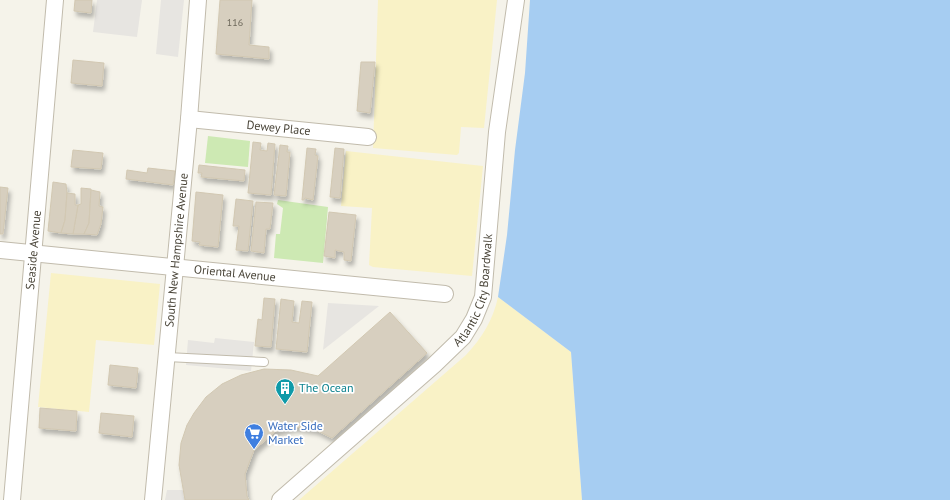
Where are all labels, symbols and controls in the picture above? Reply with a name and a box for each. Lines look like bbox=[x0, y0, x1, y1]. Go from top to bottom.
house number: 116 bbox=[227, 16, 243, 29]
street label: Dewey Place bbox=[246, 117, 311, 138]
street label: South New Hampshire Avenue bbox=[161, 172, 191, 328]
street label: Seaside Avenue bbox=[22, 210, 44, 290]
street label: Atlantic City Boardwalk bbox=[450, 233, 495, 349]
street label: Oriental Avenue bbox=[193, 261, 277, 284]
building icon: The Ocean bbox=[274, 377, 296, 405]
place label: The Ocean bbox=[299, 380, 353, 395]
place label: Water Side Market bbox=[268, 418, 323, 447]
supermarket icon: Water Side Market bbox=[243, 422, 265, 450]

